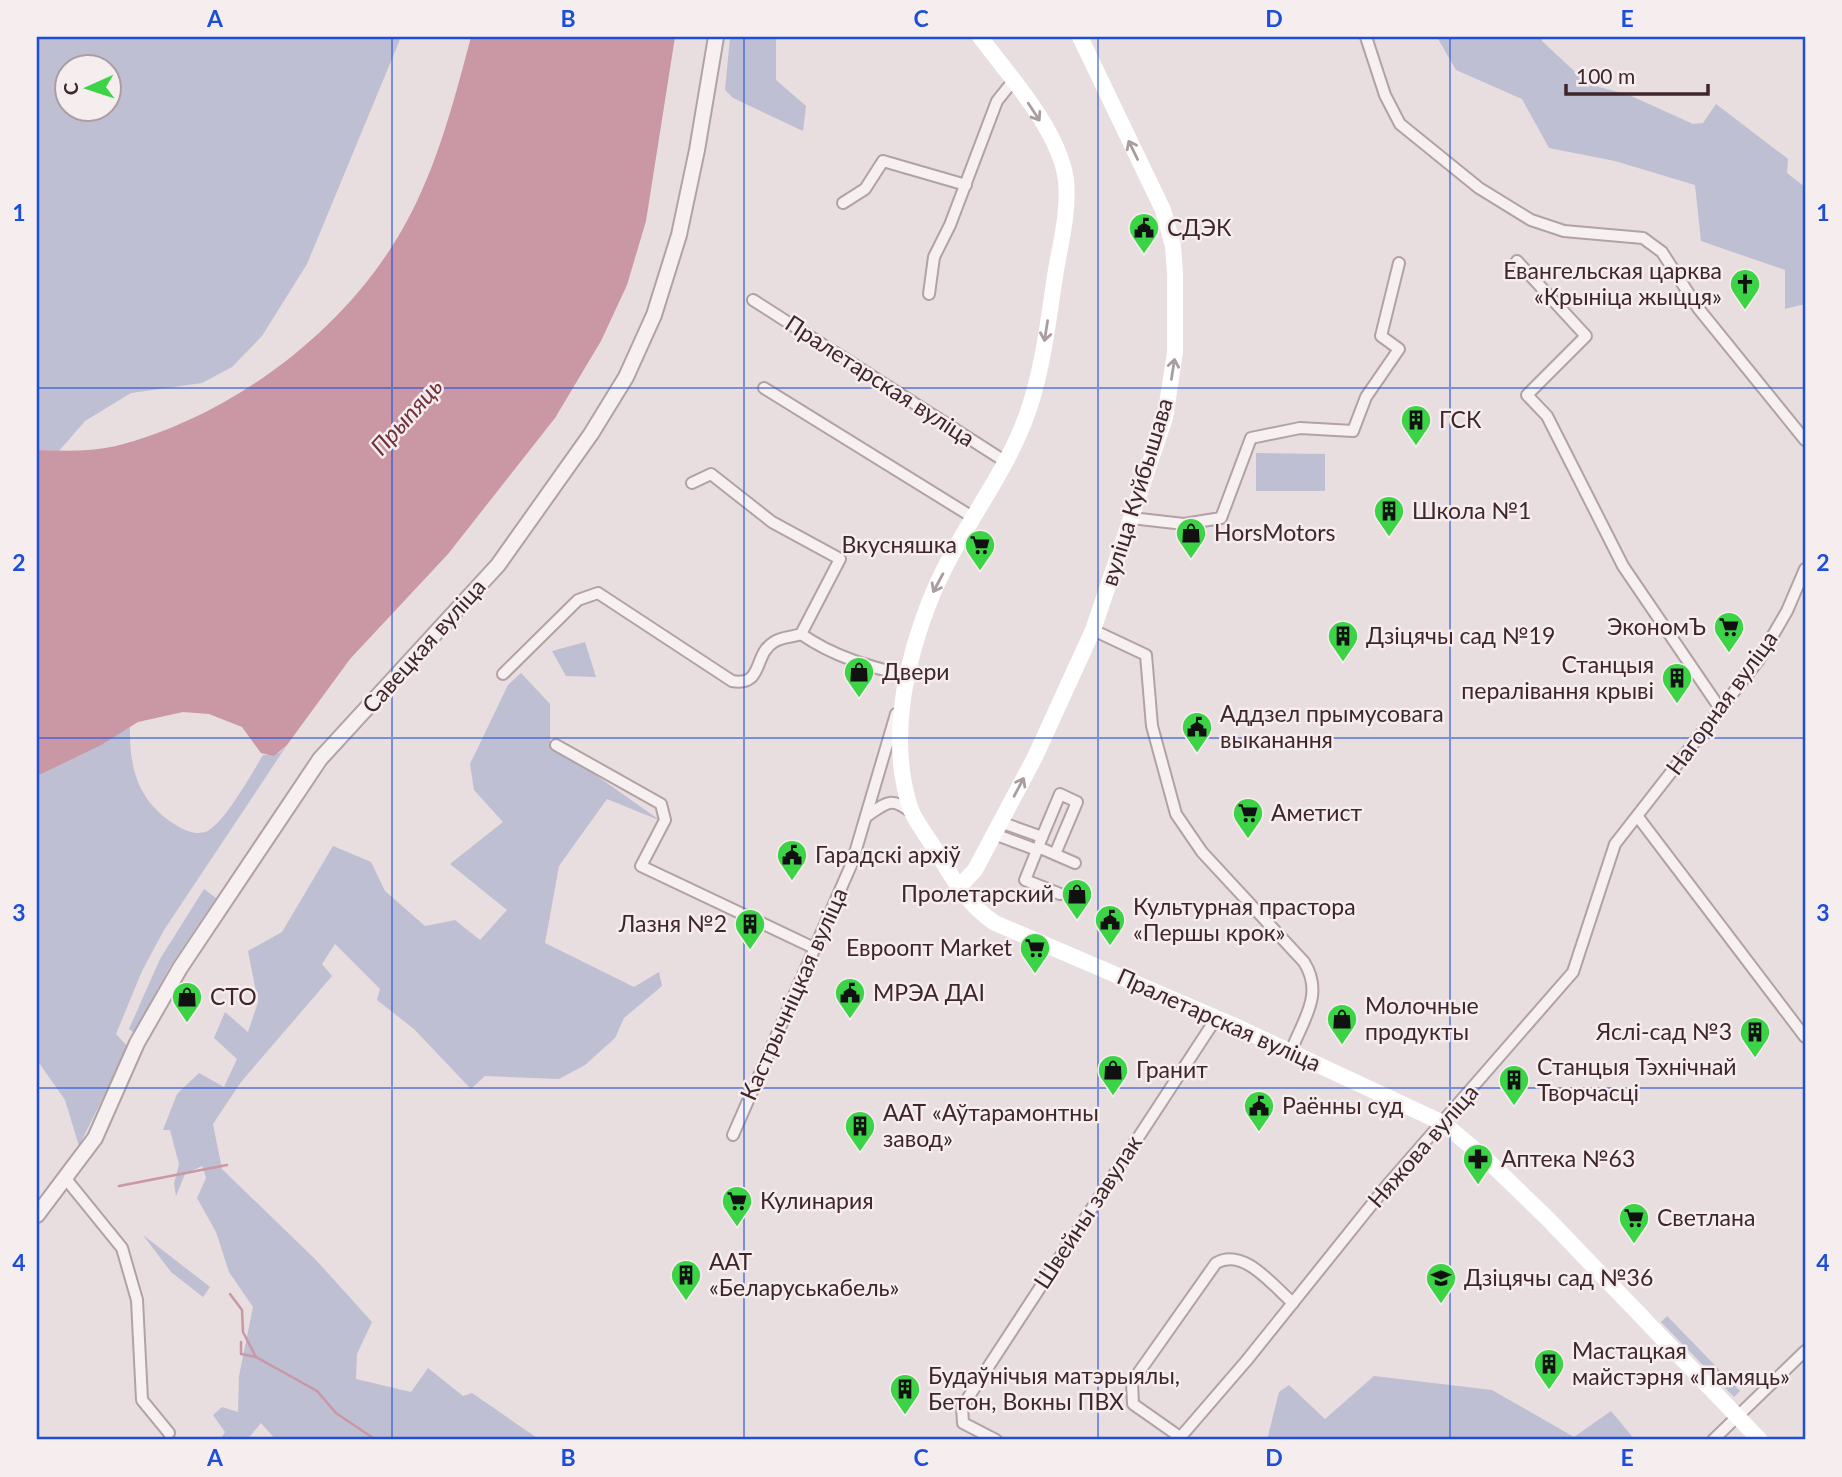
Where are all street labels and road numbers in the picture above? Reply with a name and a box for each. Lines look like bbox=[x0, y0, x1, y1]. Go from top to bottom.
street label: Пралетарская вуліца bbox=[781, 308, 980, 452]
street label: вуліца Куйбышава bbox=[1094, 395, 1178, 589]
street label: Савецкая вуліца bbox=[356, 572, 491, 718]
street label: Нагорная вуліца bbox=[1660, 625, 1783, 780]
street label: Кастрычніцкая вуліца bbox=[734, 883, 853, 1104]
street label: Пралетарская вуліца bbox=[1113, 962, 1326, 1077]
street label: Няжова вуліца bbox=[1361, 1078, 1483, 1213]
street label: Швейны завулак bbox=[1027, 1129, 1147, 1293]

